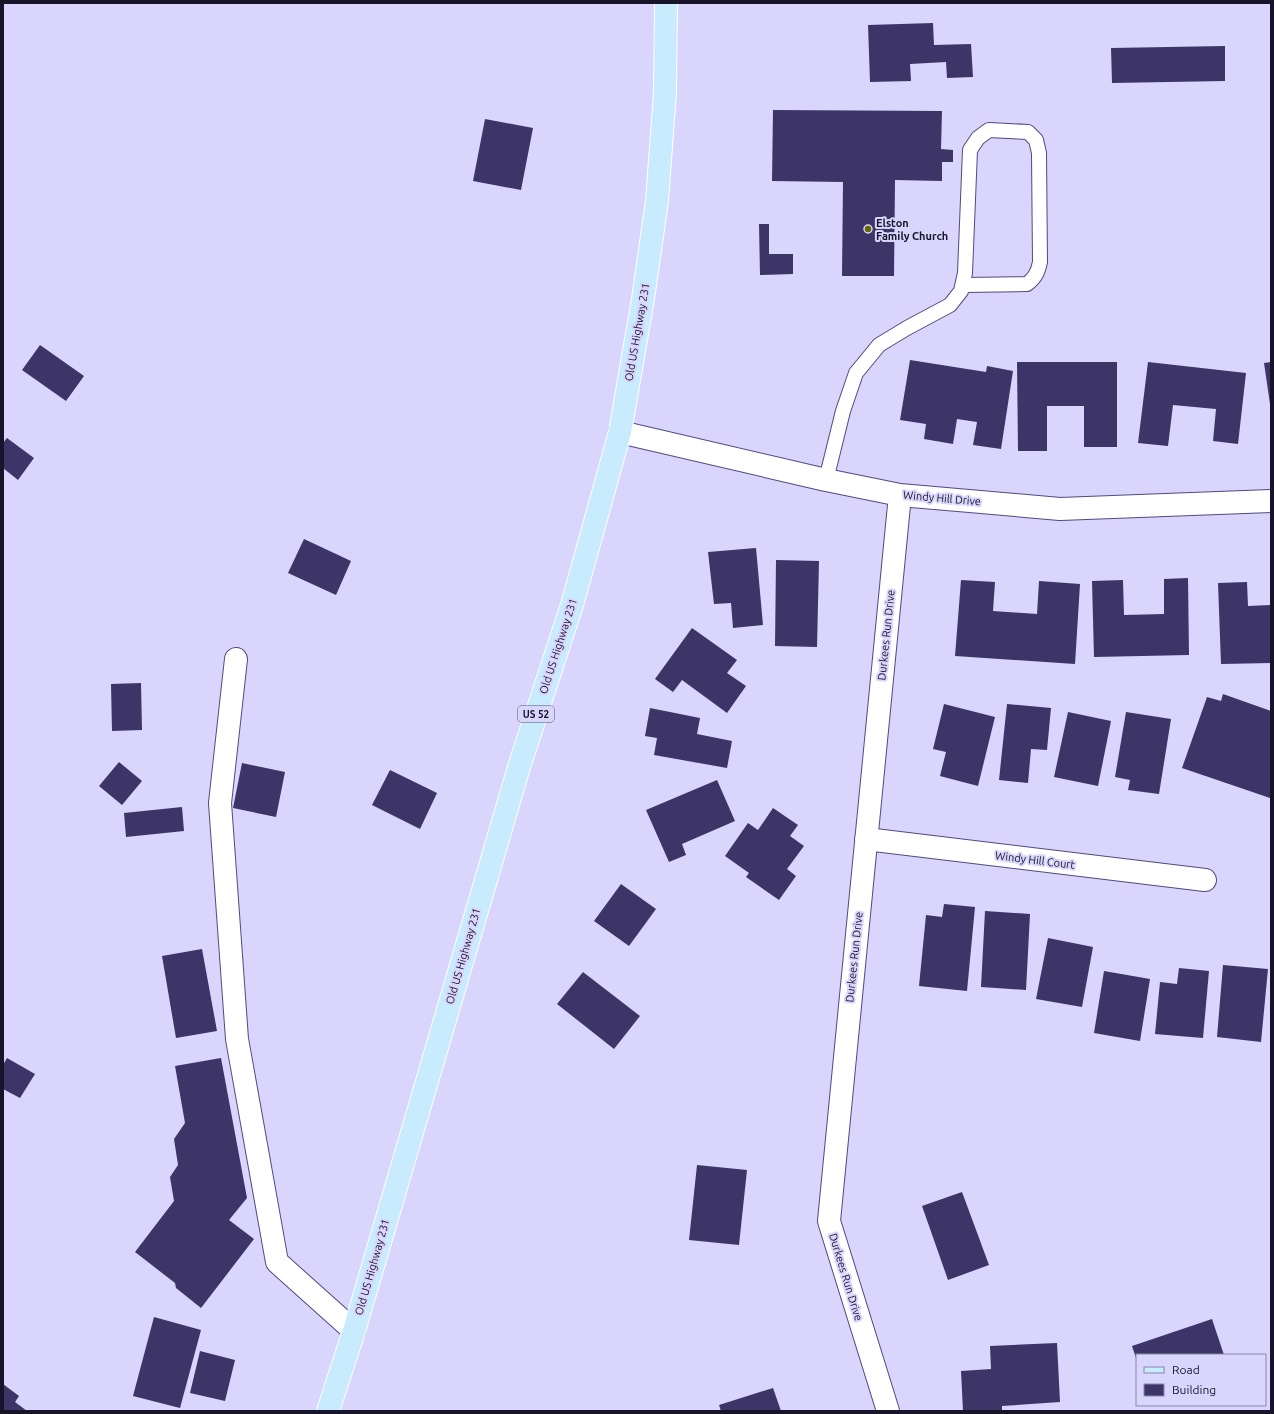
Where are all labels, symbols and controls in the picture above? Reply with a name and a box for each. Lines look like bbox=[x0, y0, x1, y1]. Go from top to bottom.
place label: Elston Family Church bbox=[876, 217, 948, 242]
marker: Elston Family Church bbox=[863, 224, 873, 234]
street label: Old US Highway 231 bbox=[622, 282, 652, 382]
street label: Windy Hill Drive bbox=[903, 489, 981, 507]
street label: Durkees Run Drive bbox=[875, 589, 897, 681]
street label: Old US Highway 231 bbox=[537, 597, 579, 695]
road number: US 52 bbox=[518, 706, 554, 722]
street label: Windy Hill Court bbox=[994, 849, 1076, 871]
street label: Old US Highway 231 bbox=[443, 906, 483, 1006]
street label: Durkees Run Drive bbox=[843, 911, 865, 1003]
street label: Old US Highway 231 bbox=[352, 1217, 392, 1317]
street label: Durkees Run Drive bbox=[827, 1232, 865, 1322]
legend bbox=[1136, 1354, 1266, 1406]
text: Road bbox=[1172, 1363, 1200, 1376]
text: Building bbox=[1172, 1383, 1216, 1396]

